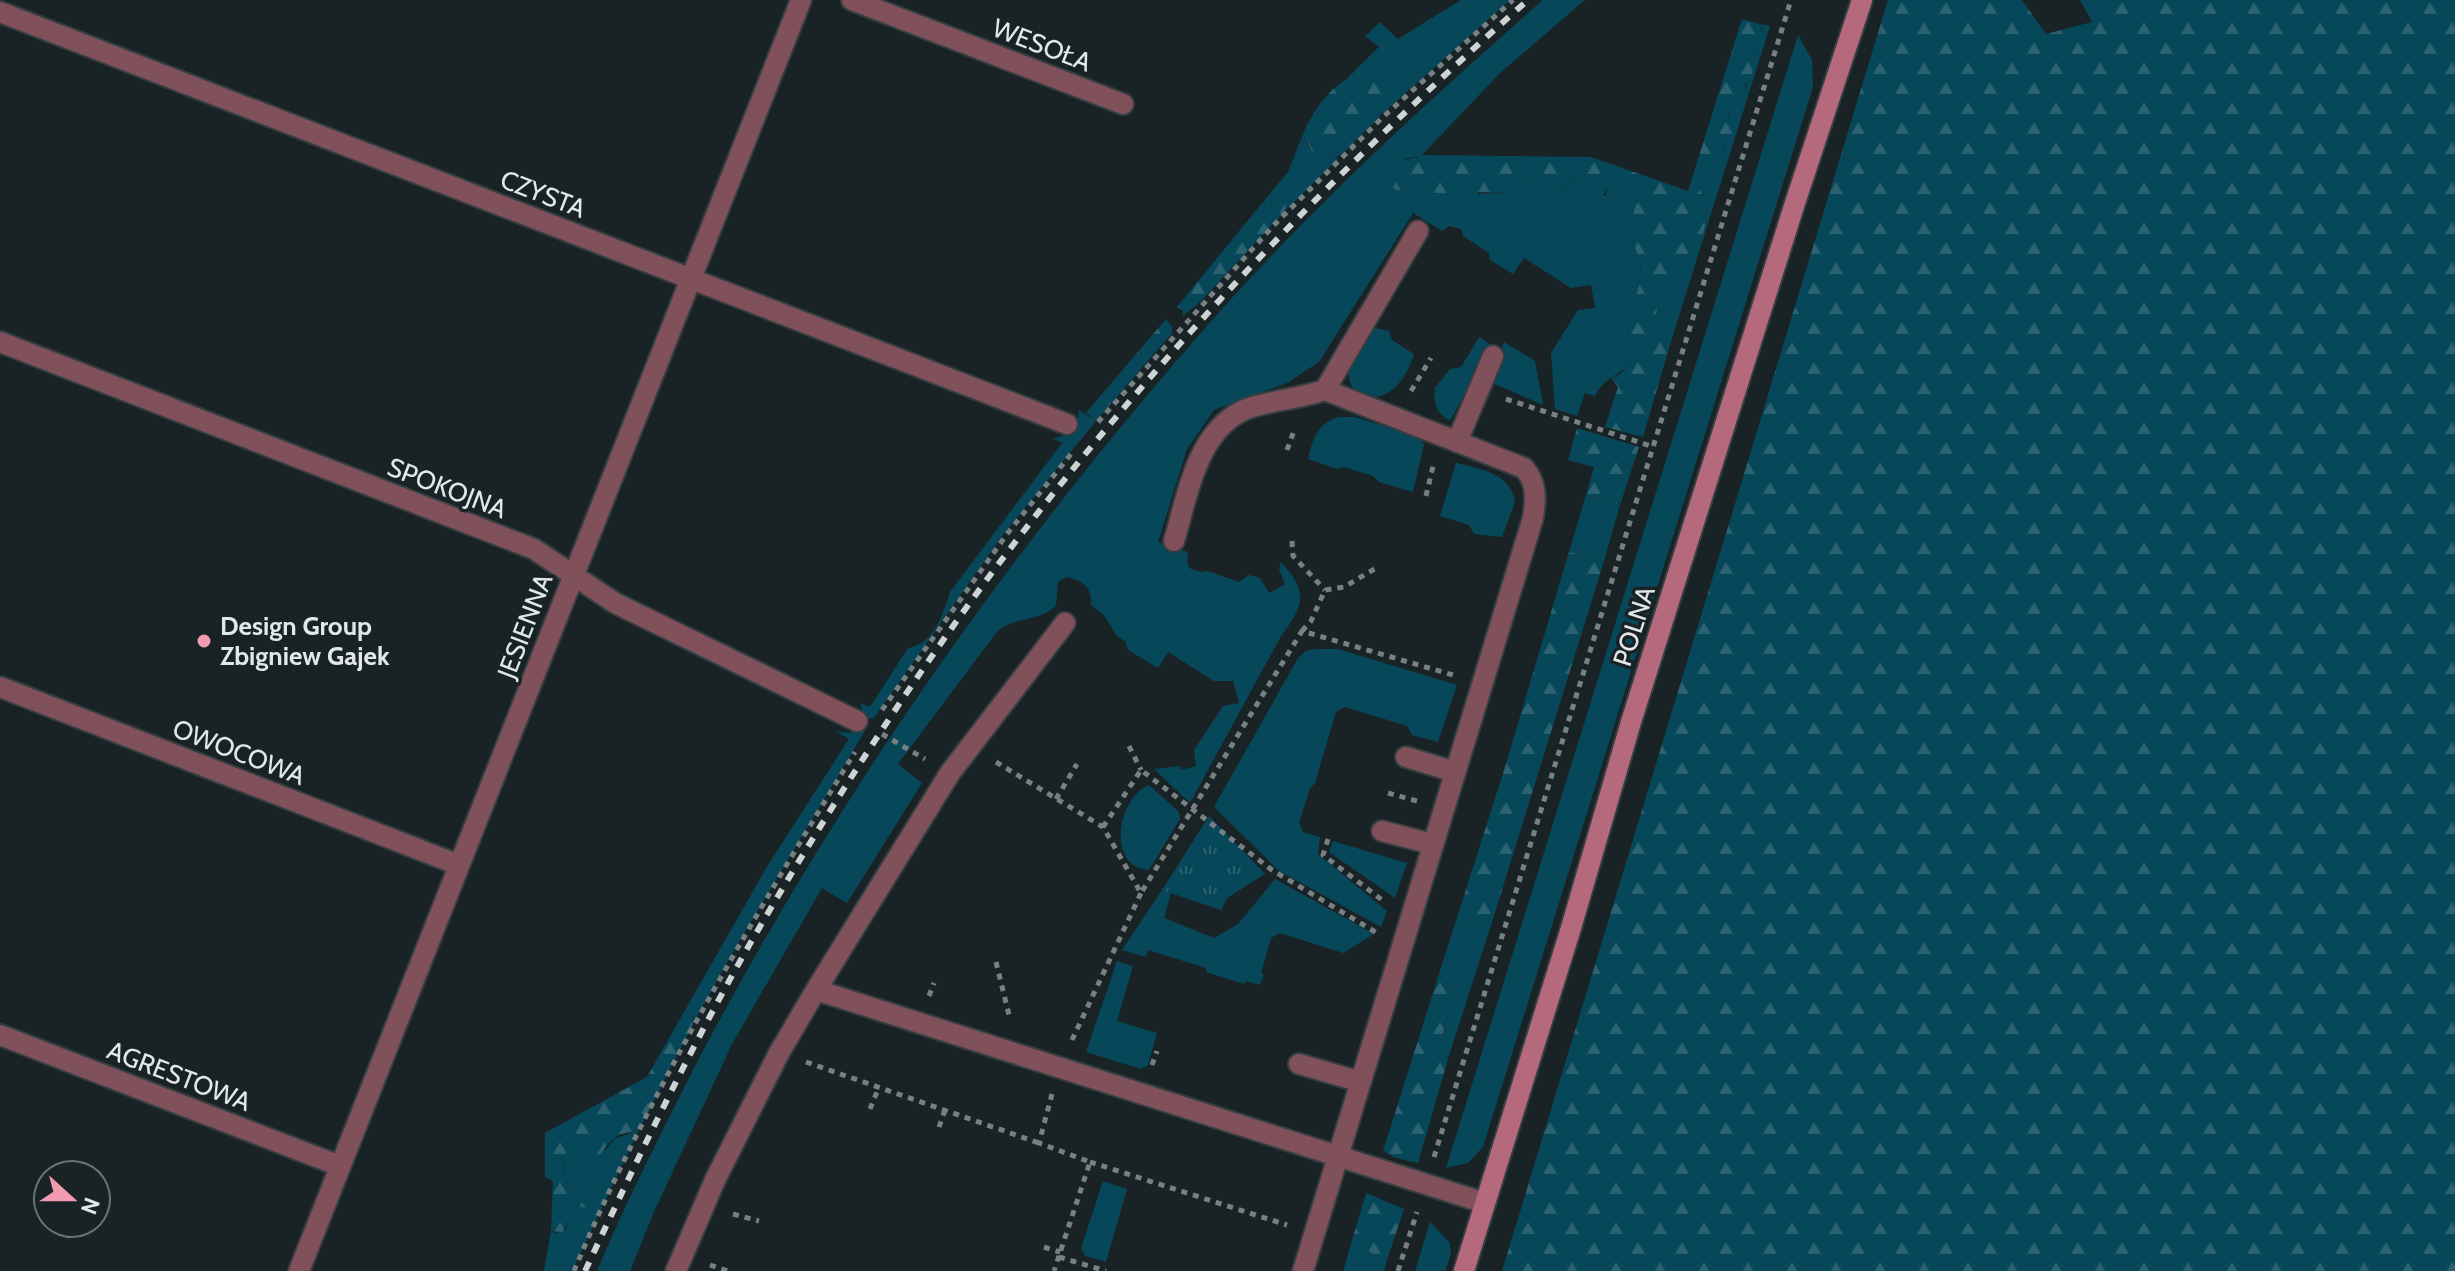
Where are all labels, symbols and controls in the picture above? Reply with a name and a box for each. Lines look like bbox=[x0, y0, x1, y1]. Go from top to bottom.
street label: WESOŁA bbox=[988, 12, 1096, 78]
street label: CZYSTA bbox=[496, 163, 590, 225]
street label: SPOKOJNA bbox=[383, 451, 511, 525]
street label: JESIENNA bbox=[490, 569, 560, 684]
street label: POLNA bbox=[1606, 582, 1662, 670]
place label: Design Group Zbigniew Gajek bbox=[220, 610, 390, 672]
marker: Design Group Zbigniew Gajek bbox=[195, 632, 213, 650]
street label: OWOCOWA bbox=[168, 712, 310, 792]
street label: AGRESTOWA bbox=[103, 1034, 255, 1118]
north arrow bbox=[32, 1159, 112, 1239]
text: N bbox=[75, 1194, 106, 1218]

